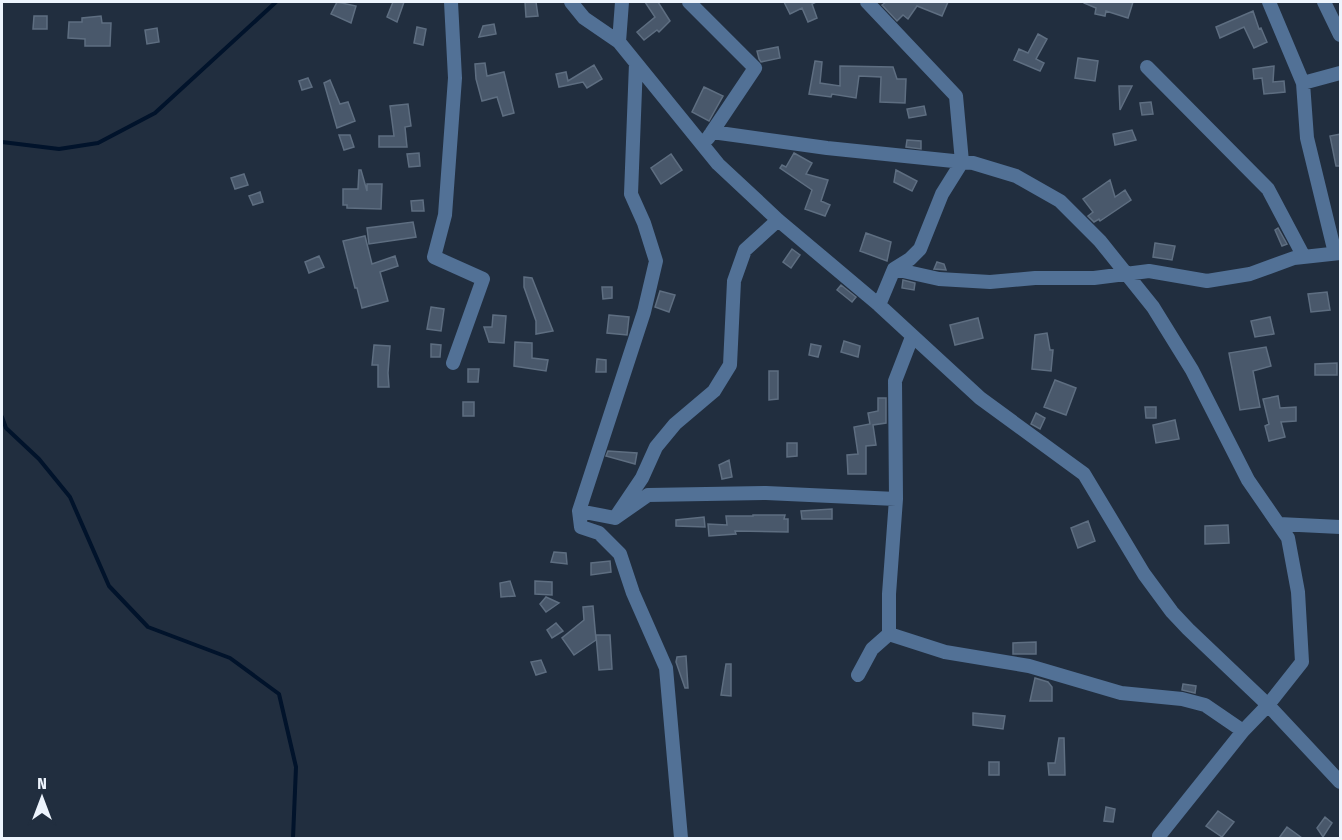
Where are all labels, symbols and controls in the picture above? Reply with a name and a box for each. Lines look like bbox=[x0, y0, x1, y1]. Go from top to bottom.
north arrow bbox=[12, 768, 72, 828]
text: N bbox=[37, 774, 47, 793]

